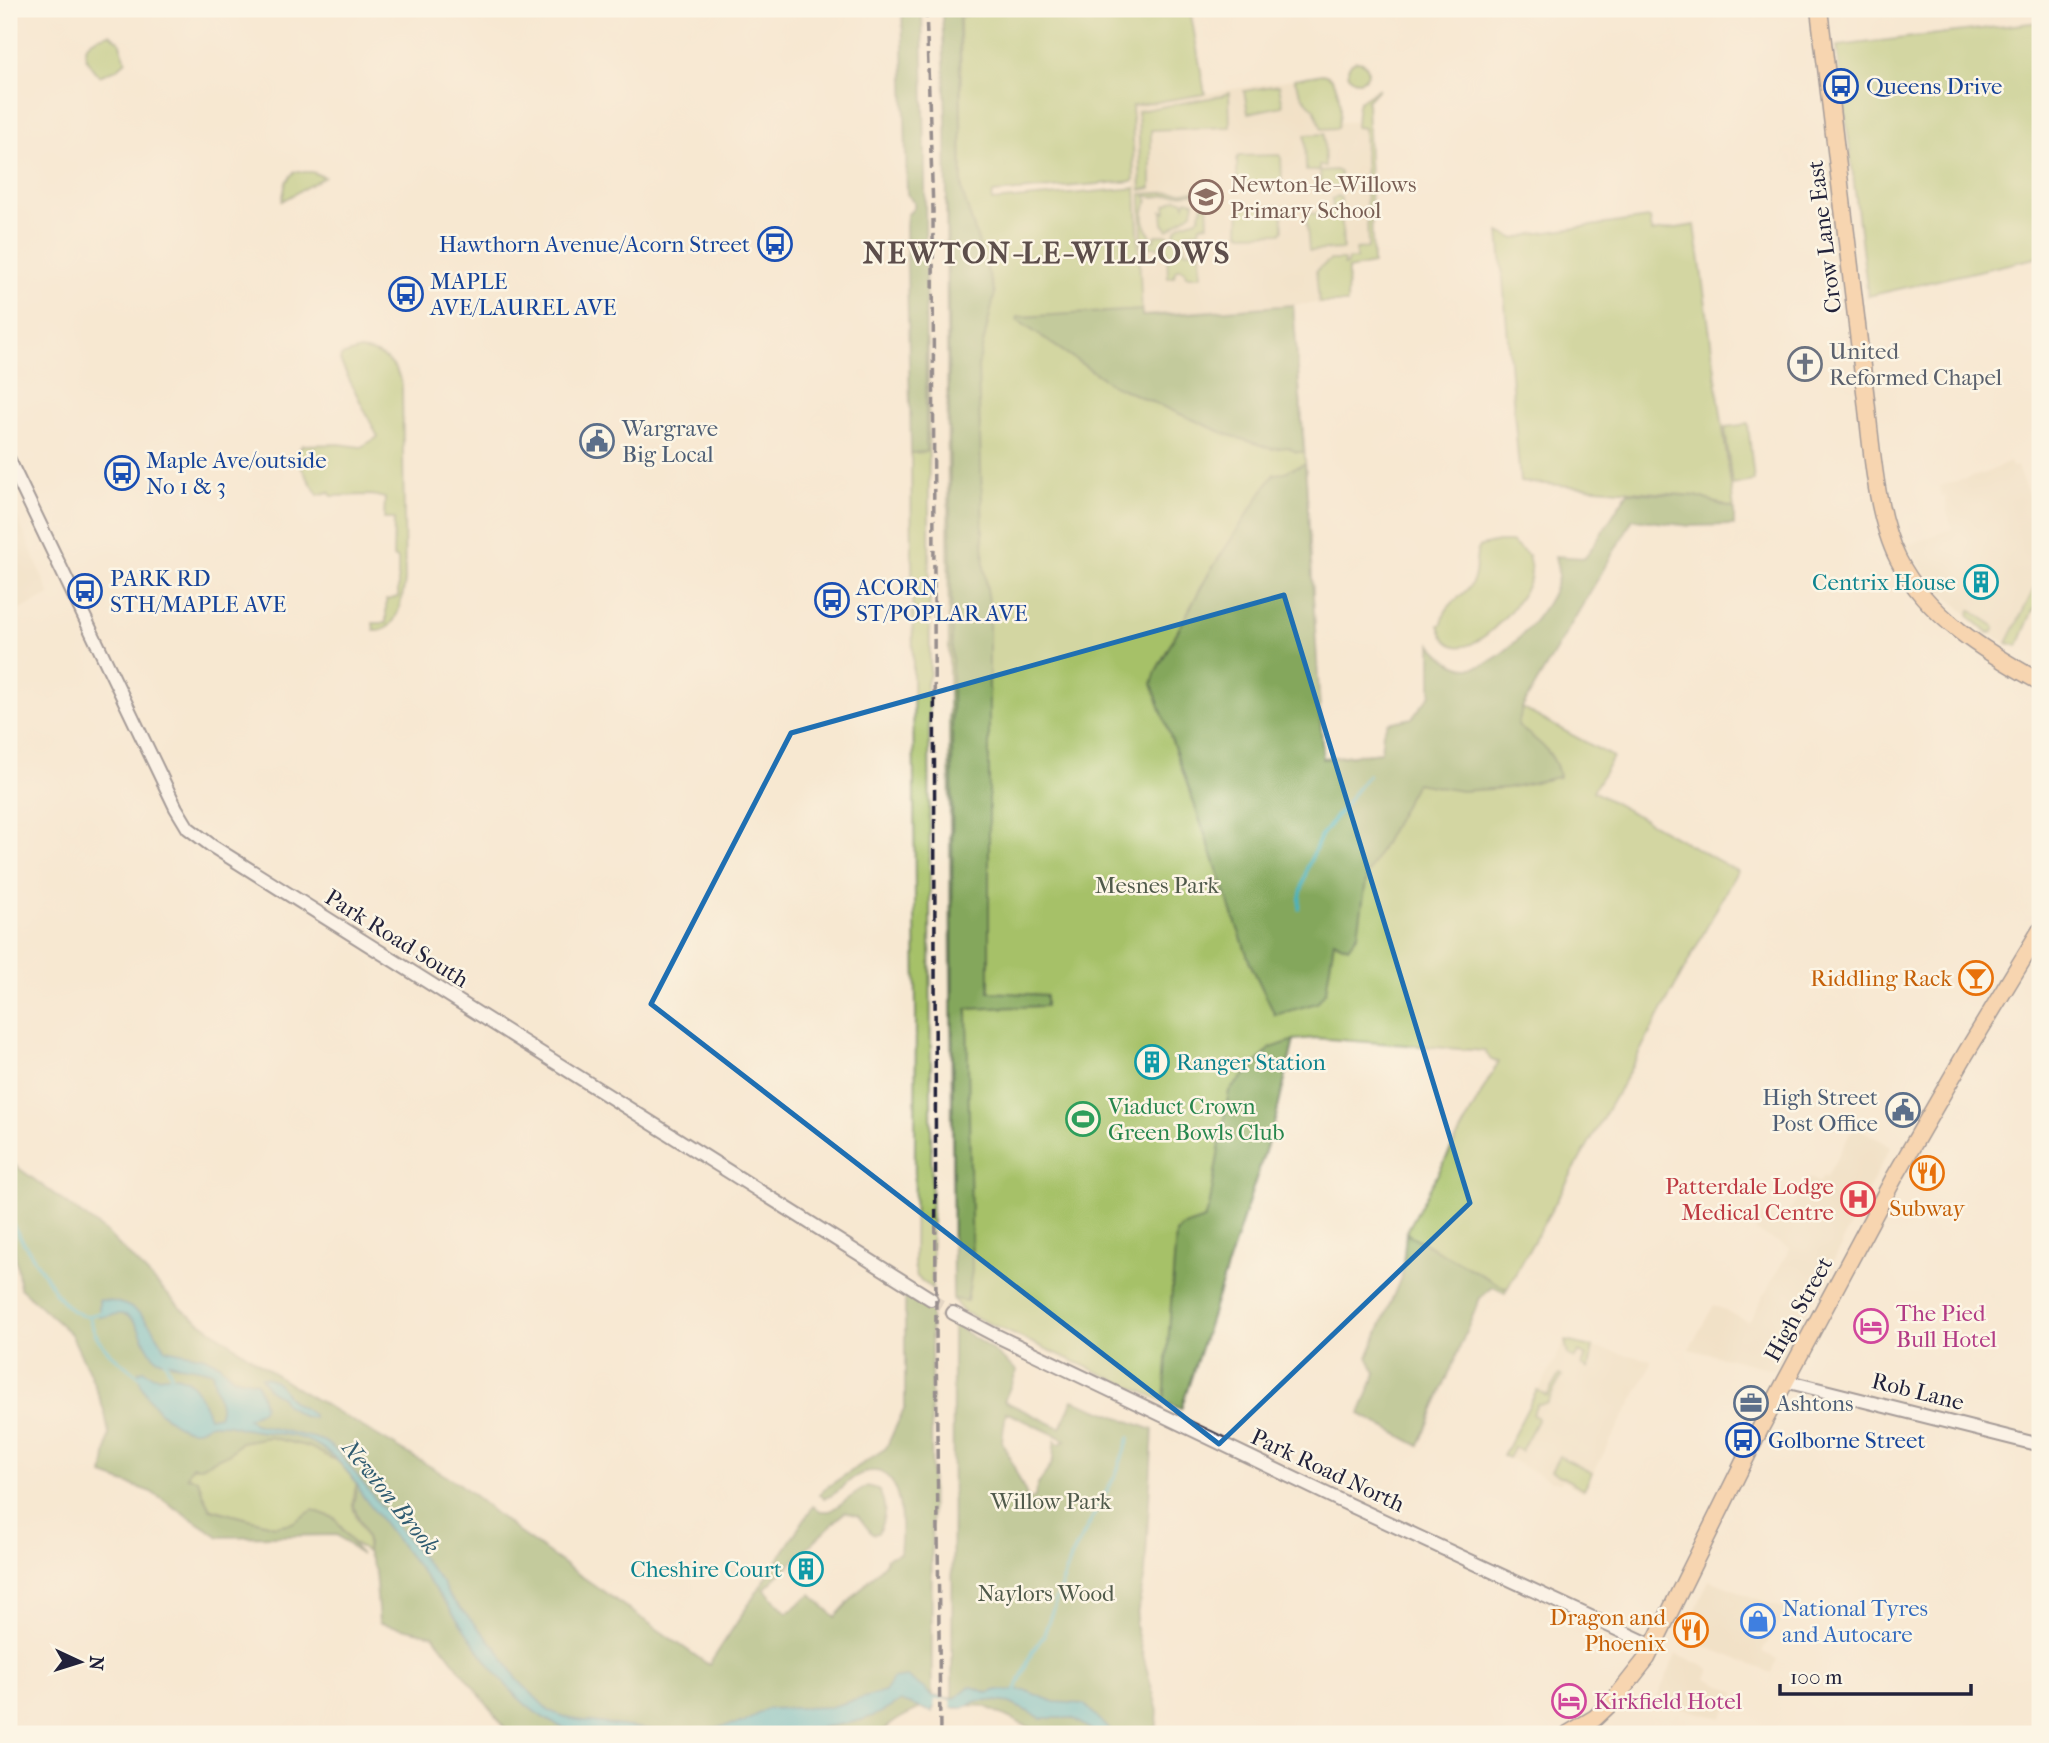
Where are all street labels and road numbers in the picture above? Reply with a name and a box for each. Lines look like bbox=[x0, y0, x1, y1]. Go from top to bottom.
street label: Crow Lane East bbox=[1802, 159, 1847, 315]
street label: Park Road South bbox=[320, 883, 474, 993]
street label: High Street bbox=[1759, 1252, 1838, 1366]
street label: Rob Lane bbox=[1869, 1367, 1967, 1416]
street label: Park Road North bbox=[1247, 1423, 1409, 1518]

